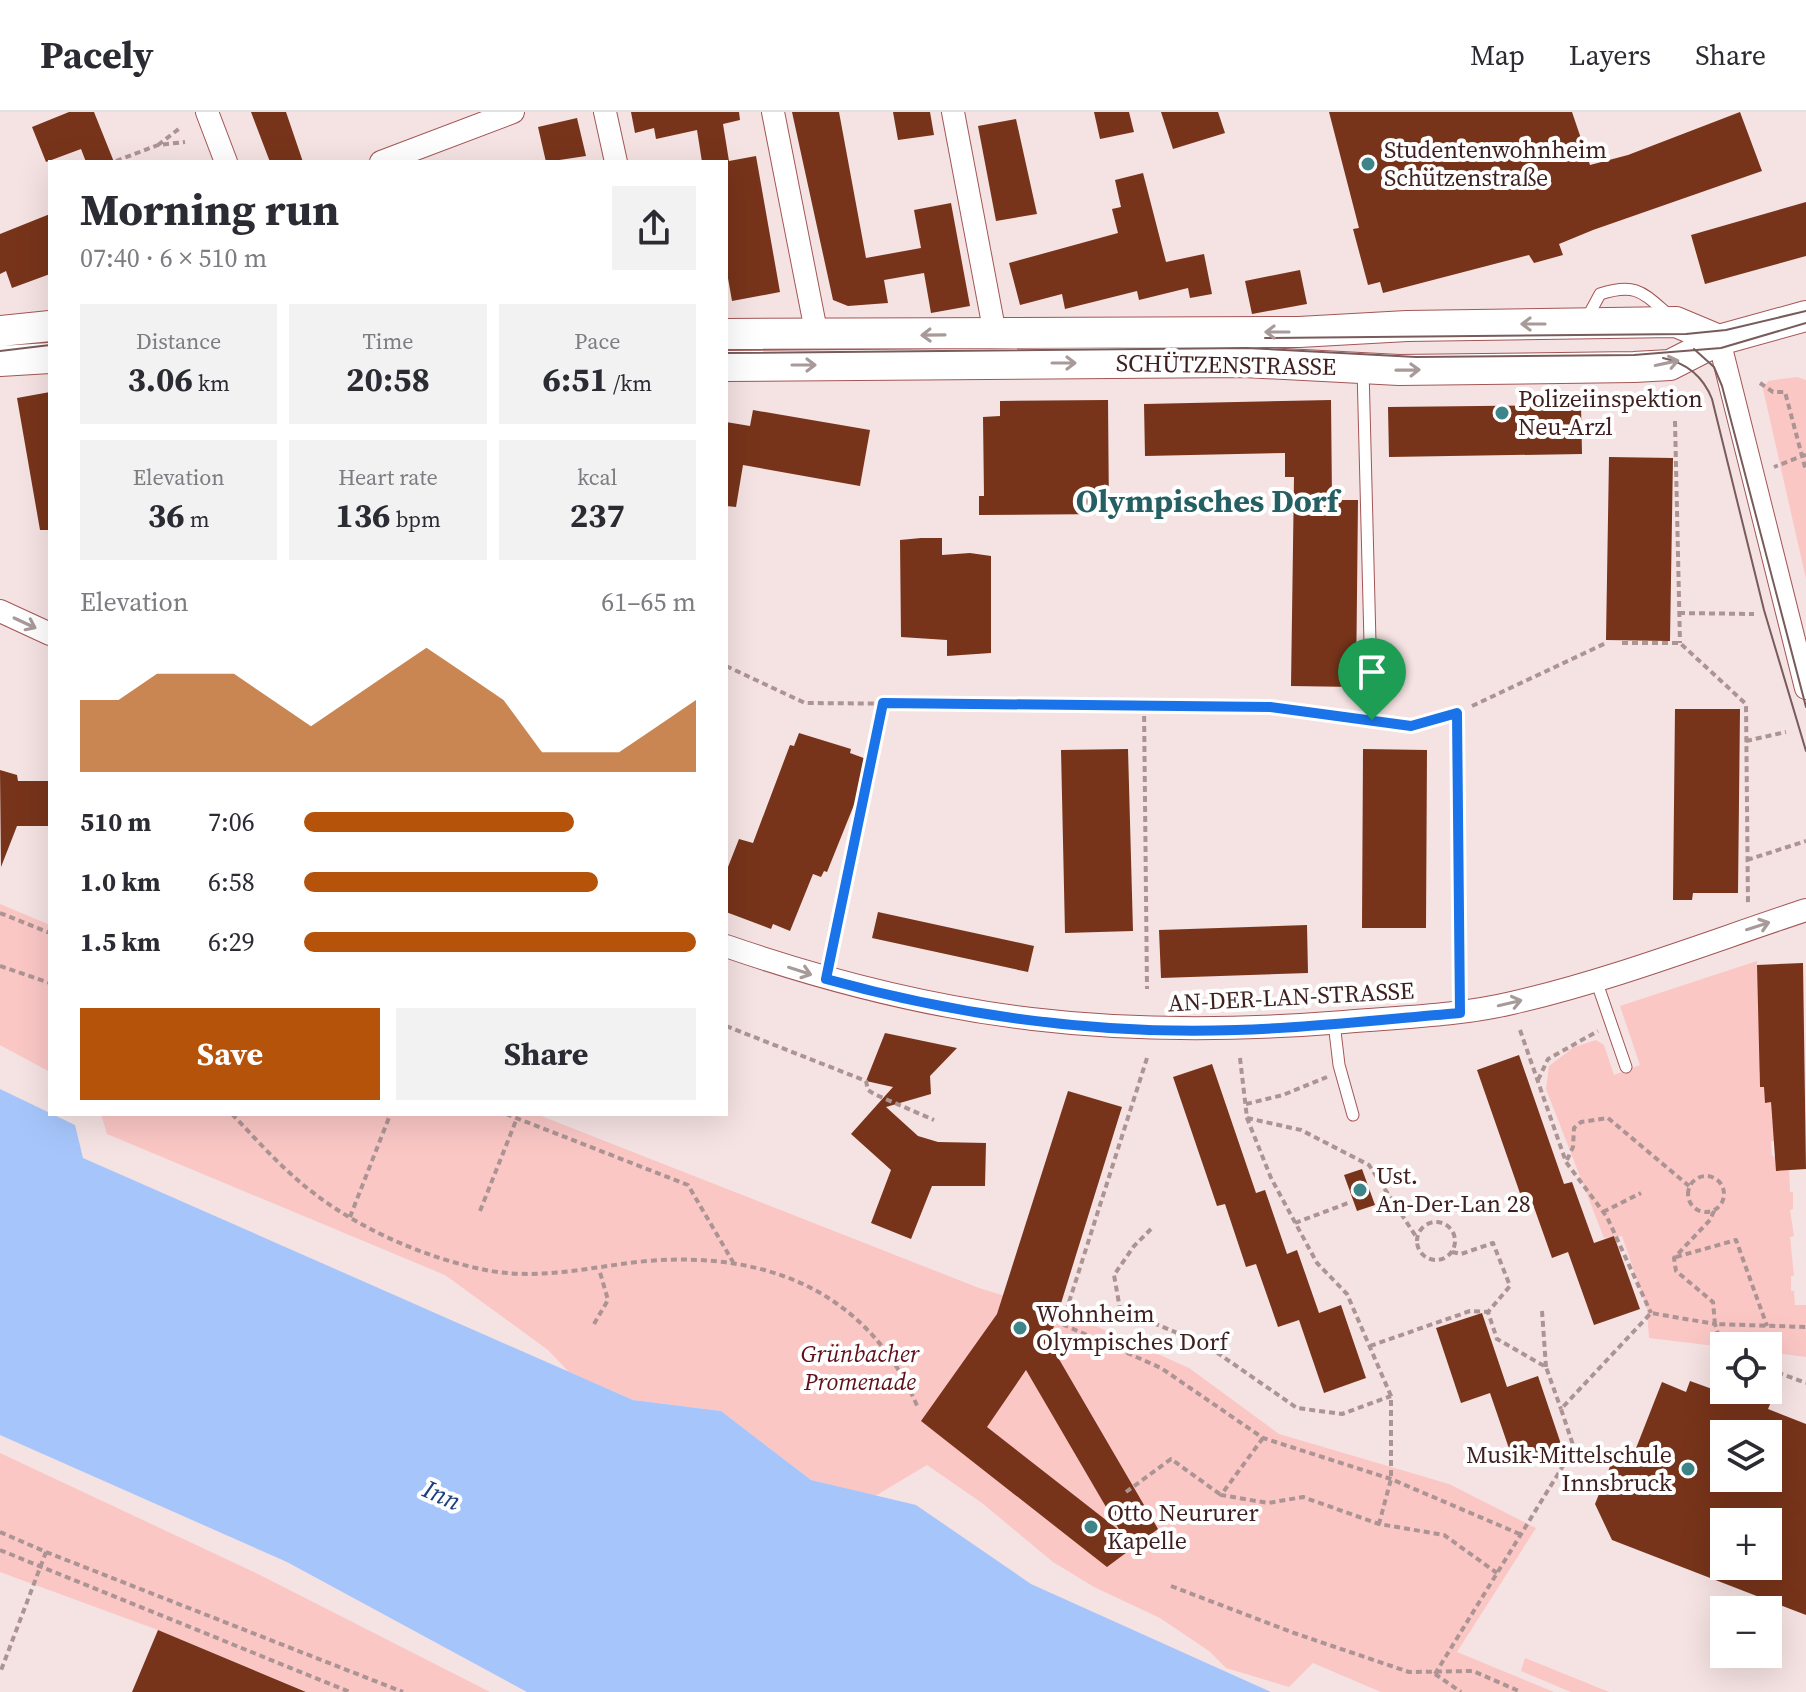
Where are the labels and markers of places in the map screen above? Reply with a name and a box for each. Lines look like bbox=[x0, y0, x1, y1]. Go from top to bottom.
place label: Studentenwohnheim Schützenstraße bbox=[1384, 133, 1607, 194]
marker: Studentenwohnheim Schützenstraße bbox=[1359, 155, 1377, 173]
place label: Polizeiinspektion Neu-Arzl bbox=[1518, 382, 1703, 443]
marker: Polizeiinspektion Neu-Arzl bbox=[1493, 404, 1511, 422]
pin bbox=[1338, 638, 1406, 720]
place label: Ust. An-Der-Lan 28 bbox=[1376, 1159, 1531, 1220]
marker: Ust. An-Der-Lan 28 bbox=[1351, 1181, 1369, 1199]
place label: Wohnheim Olympisches Dorf bbox=[1036, 1297, 1230, 1358]
marker: Wohnheim Olympisches Dorf bbox=[1011, 1319, 1029, 1337]
place label: Musik-Mittelschule Innsbruck bbox=[1466, 1438, 1673, 1499]
marker: Musik-Mittelschule Innsbruck bbox=[1679, 1460, 1697, 1478]
place label: Otto Neururer Kapelle bbox=[1107, 1496, 1259, 1557]
marker: Otto Neururer Kapelle bbox=[1082, 1518, 1100, 1536]

